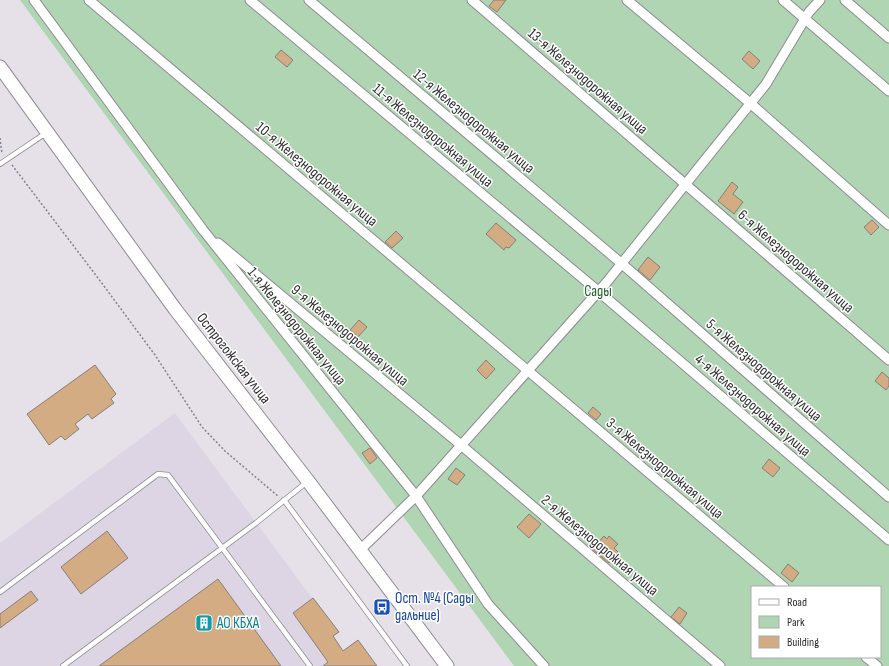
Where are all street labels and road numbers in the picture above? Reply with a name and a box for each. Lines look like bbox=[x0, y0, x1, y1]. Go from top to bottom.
street label: 13-я Железнодорожная улица bbox=[524, 24, 652, 139]
street label: 12-я Железнодорожная улица bbox=[409, 65, 538, 178]
street label: 11-я Железнодорожная улица bbox=[368, 79, 497, 192]
street label: 10-я Железнодорожная улица bbox=[252, 118, 382, 231]
street label: 6-я Железнодорожная улица bbox=[734, 206, 858, 317]
street label: 1-я Железнодорожная улица bbox=[243, 263, 350, 389]
street label: 9-я Железнодорожная улица bbox=[287, 281, 413, 390]
street label: Острогожская улица bbox=[192, 309, 275, 408]
street label: 5-я Железнодорожная улица bbox=[702, 315, 826, 426]
street label: 4-я Железнодорожная улица bbox=[691, 350, 815, 461]
street label: 3-я Железнодорожная улица bbox=[602, 414, 727, 523]
street label: 2-я Железнодорожная улица bbox=[537, 491, 662, 600]

